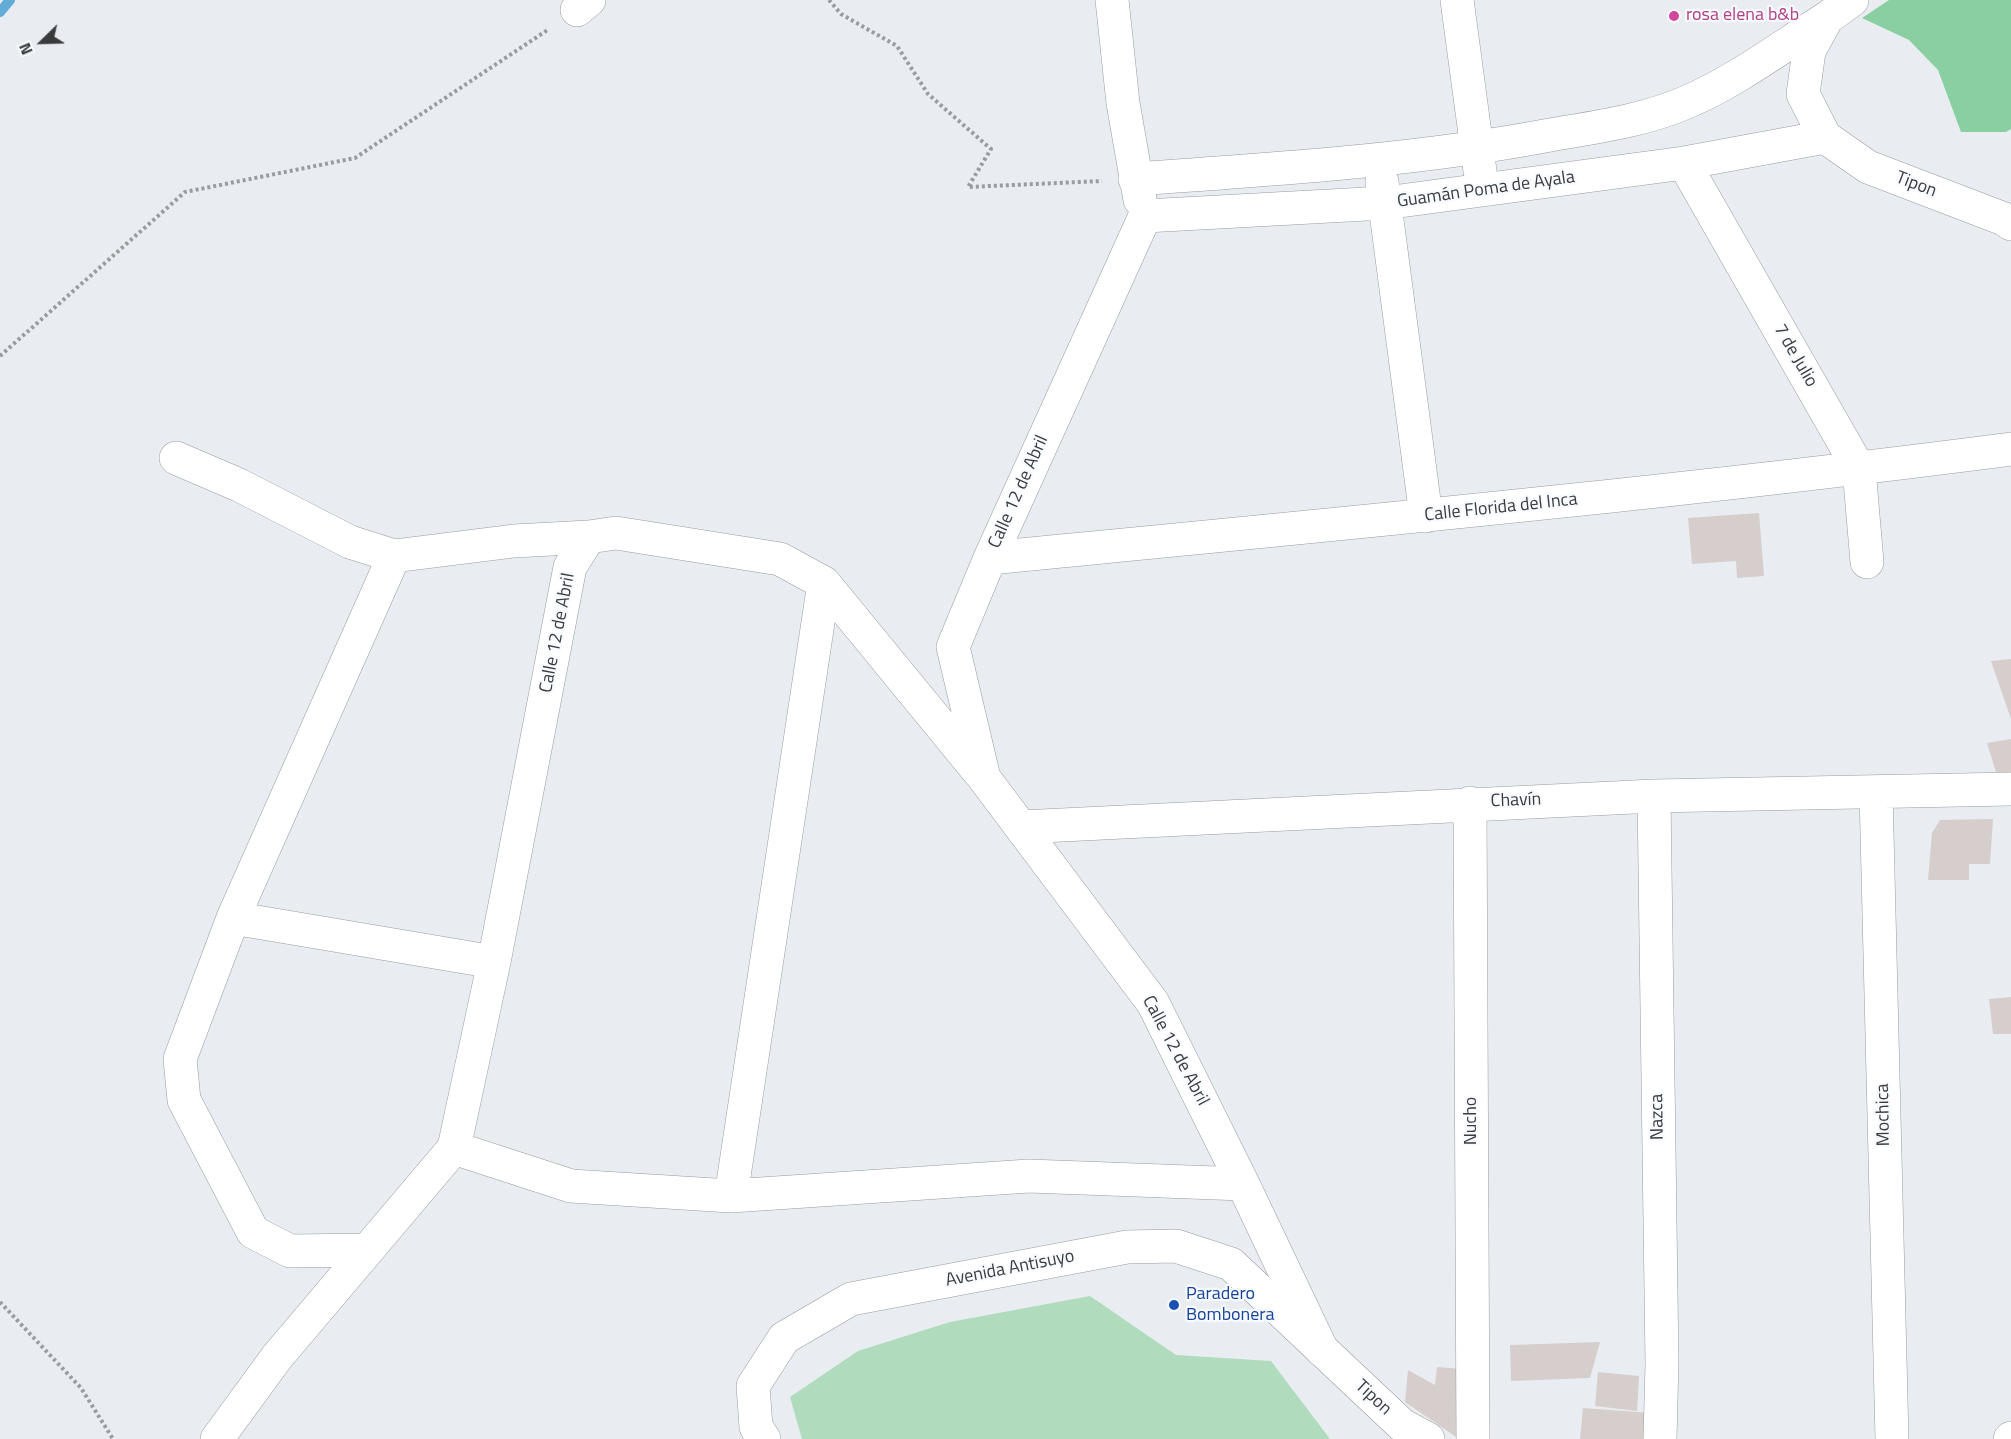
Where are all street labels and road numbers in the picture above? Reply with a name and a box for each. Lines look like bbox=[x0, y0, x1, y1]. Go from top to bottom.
street label: Guamán Poma de Ayala bbox=[1396, 167, 1576, 213]
street label: Tipon bbox=[1892, 167, 1940, 203]
street label: 7 de Julio bbox=[1768, 321, 1822, 391]
street label: Calle 12 de Abril bbox=[984, 432, 1054, 552]
street label: Calle Florida del Inca bbox=[1423, 489, 1579, 527]
street label: Calle 12 de Abril bbox=[536, 571, 580, 695]
street label: Chavín bbox=[1490, 789, 1542, 813]
street label: Calle 12 de Abril bbox=[1137, 992, 1213, 1110]
street label: Mochica bbox=[1873, 1083, 1895, 1147]
street label: Nazca bbox=[1647, 1094, 1669, 1140]
street label: Nucho bbox=[1461, 1097, 1483, 1145]
street label: Avenida Antisuyo bbox=[944, 1246, 1076, 1292]
street label: Tipon bbox=[1350, 1376, 1396, 1420]

